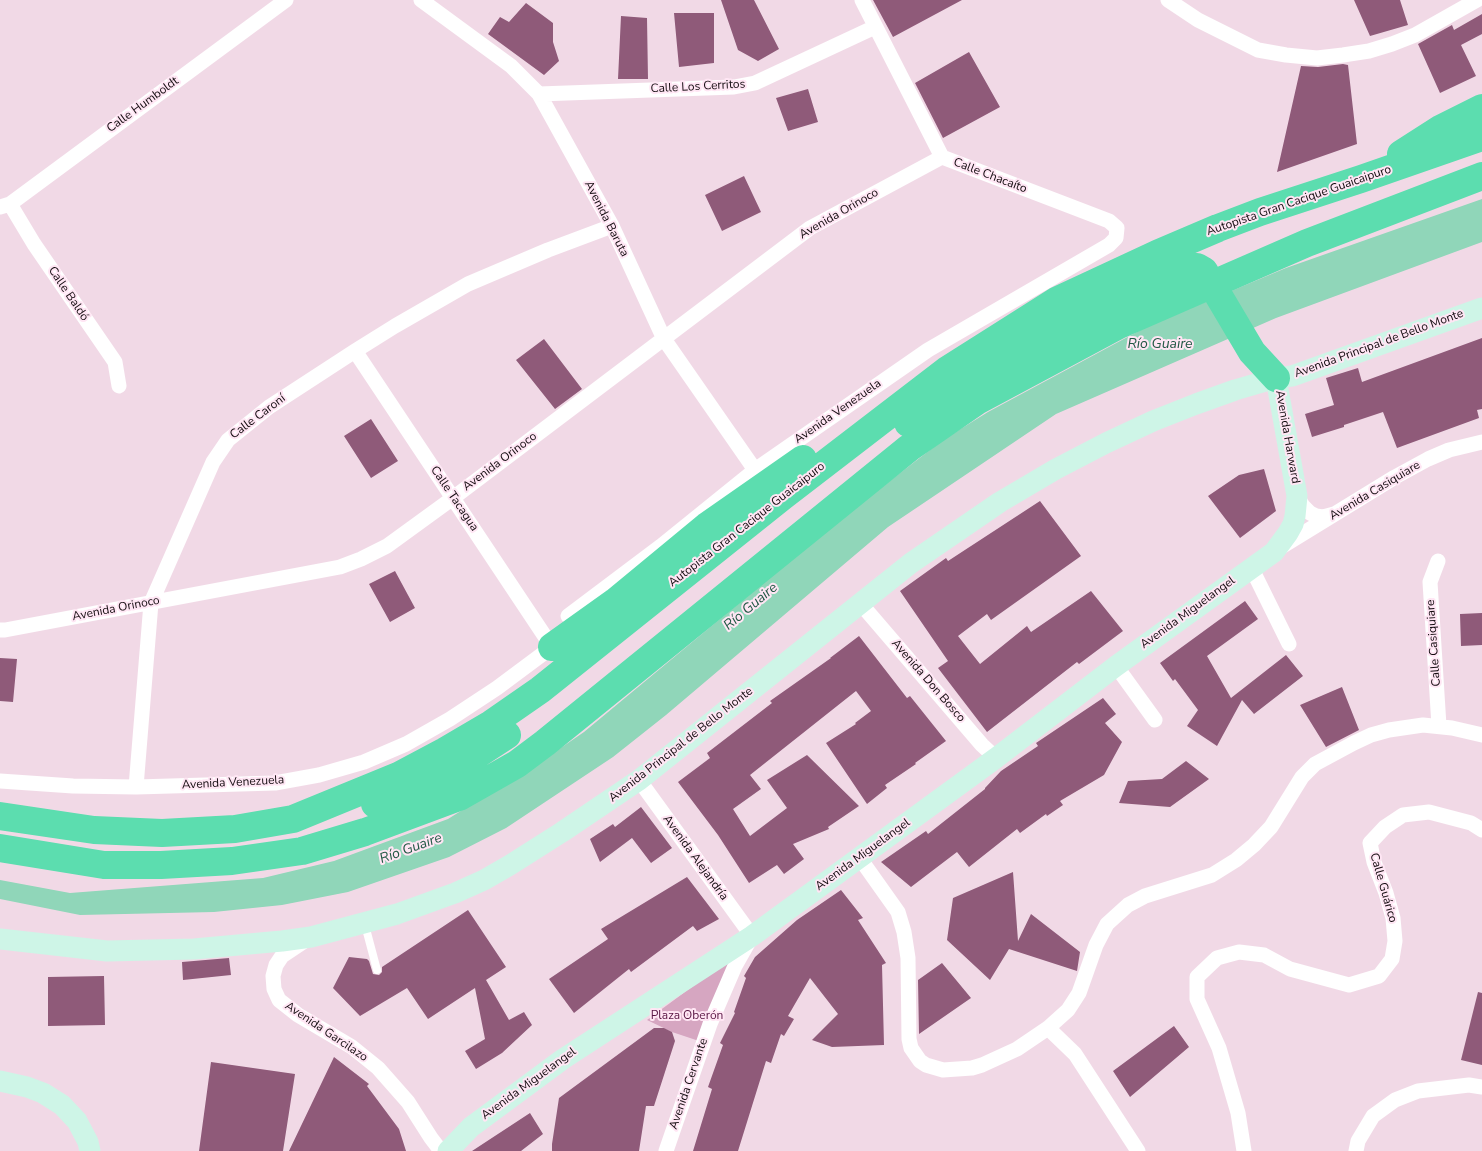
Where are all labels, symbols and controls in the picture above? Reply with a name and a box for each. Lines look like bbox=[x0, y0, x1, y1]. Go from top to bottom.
street label: Calle Humboldt bbox=[104, 74, 182, 136]
street label: Calle Los Cerritos bbox=[650, 77, 746, 97]
street label: Calle Chacaíto bbox=[951, 155, 1029, 197]
street label: Autopista Gran Cacique Guaicaipuro bbox=[1205, 163, 1393, 239]
street label: Avenida Baruta bbox=[581, 179, 631, 259]
street label: Avenida Orinoco bbox=[797, 186, 881, 242]
street label: Calle Baldó bbox=[45, 264, 91, 324]
street label: Avenida Principal de Bello Monte bbox=[1293, 307, 1465, 381]
water label: Río Guaire bbox=[1127, 337, 1193, 353]
street label: Avenida Venezuela bbox=[792, 377, 884, 447]
street label: Avenida Harward bbox=[1272, 389, 1302, 485]
street label: Calle Caroní bbox=[228, 392, 288, 442]
street label: Avenida Orinoco bbox=[460, 430, 540, 494]
street label: Avenida Casiquiare bbox=[1327, 458, 1423, 524]
street label: Autopista Gran Cacique Guaicaipuro bbox=[666, 460, 828, 590]
street label: Calle Tacagua bbox=[427, 464, 481, 534]
street label: Avenida Miguelangel bbox=[1138, 574, 1238, 652]
water label: Río Guaire bbox=[721, 580, 781, 634]
street label: Avenida Orinoco bbox=[71, 593, 161, 625]
street label: Calle Casiquiare bbox=[1424, 599, 1444, 687]
street label: Avenida Don Bosco bbox=[888, 637, 968, 725]
street label: Avenida Principal de Bello Monte bbox=[606, 684, 756, 806]
street label: Avenida Venezuela bbox=[181, 773, 285, 793]
street label: Avenida Alejandría bbox=[659, 813, 731, 903]
street label: Avenida Miguelangel bbox=[813, 816, 913, 894]
water label: Río Guaire bbox=[378, 830, 444, 868]
street label: Calle Guárico bbox=[1366, 852, 1400, 924]
street label: Avenida Garcilazo bbox=[282, 999, 370, 1065]
park label: Plaza Oberón bbox=[651, 1009, 723, 1023]
street label: Avenida Cervante bbox=[667, 1037, 711, 1131]
street label: Avenida Miguelangel bbox=[479, 1045, 579, 1123]

